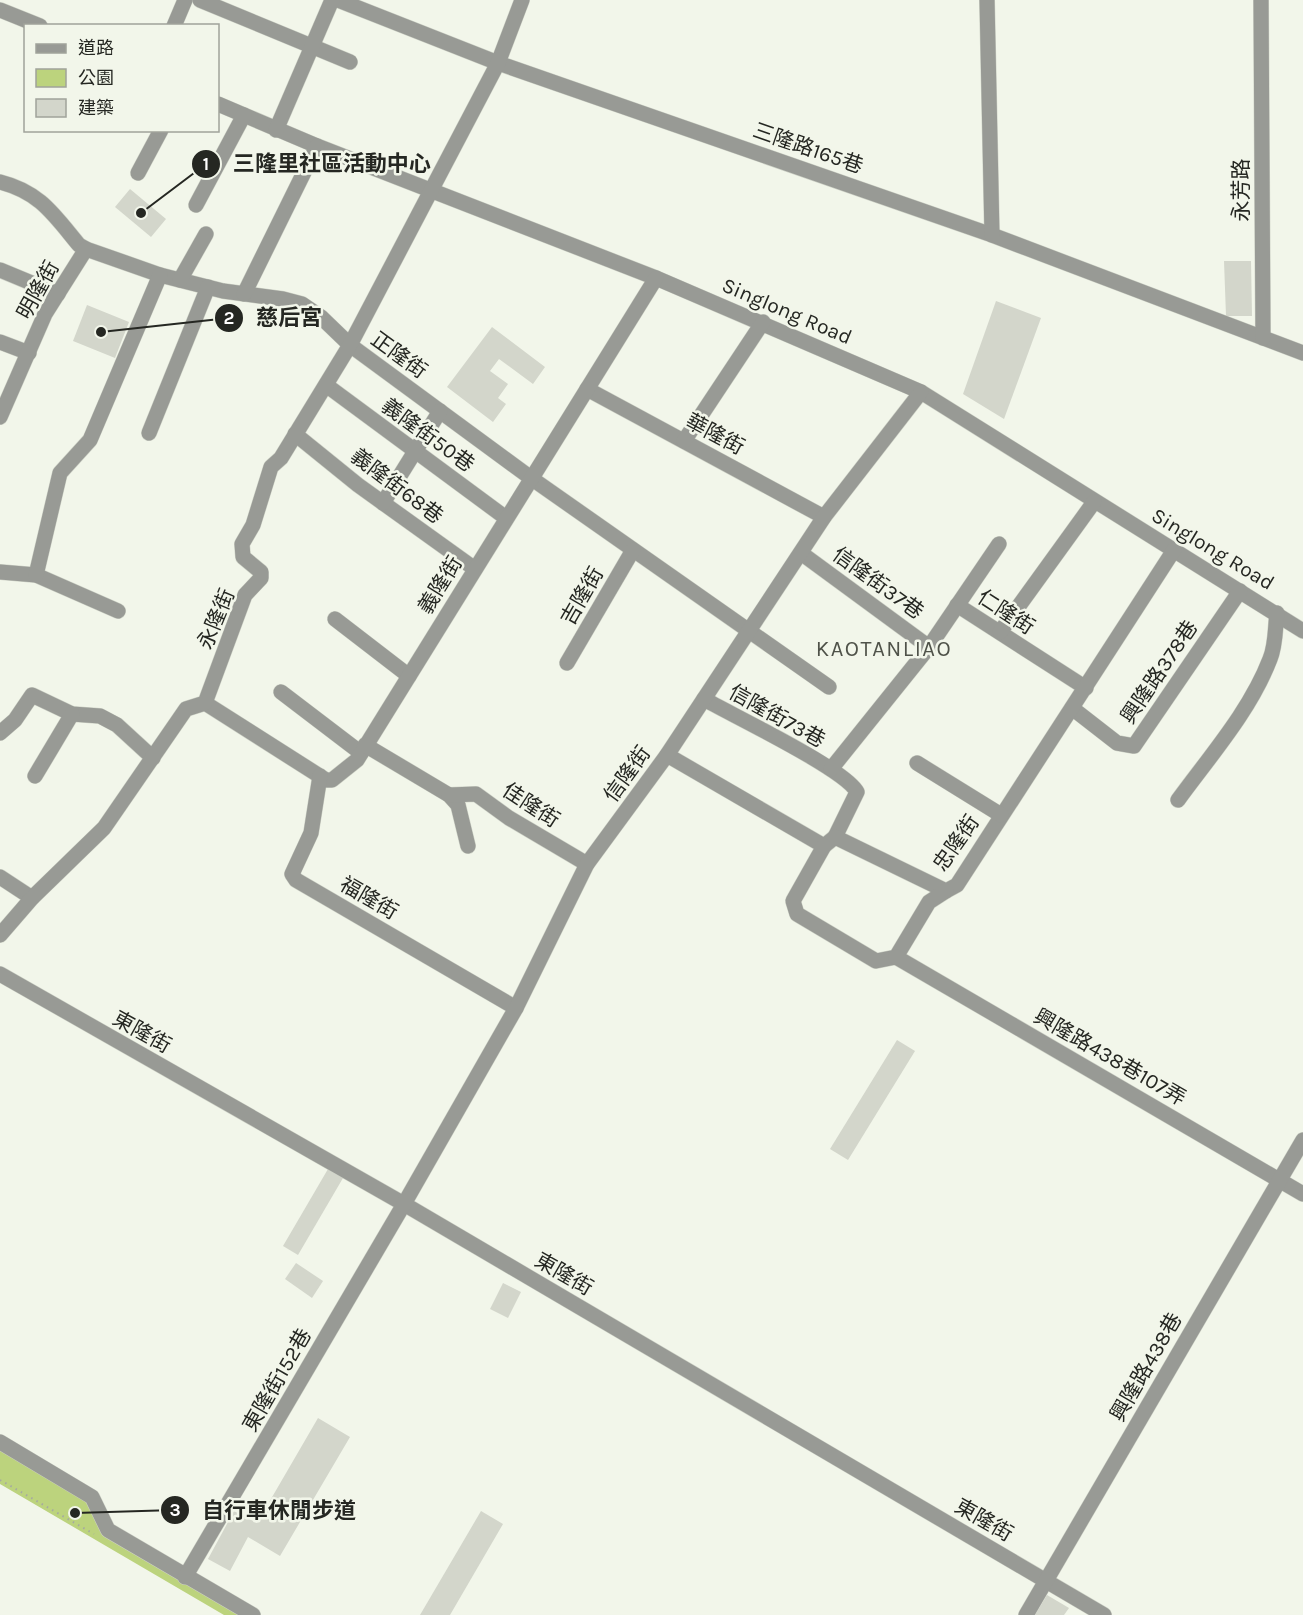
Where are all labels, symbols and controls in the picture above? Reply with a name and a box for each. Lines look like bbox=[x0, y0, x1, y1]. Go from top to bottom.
legend bbox=[24, 24, 219, 132]
text: 道路 bbox=[78, 37, 114, 59]
text: 公園 bbox=[78, 67, 114, 89]
text: 建築 bbox=[78, 97, 114, 119]
street label: 三隆路165巷 bbox=[750, 118, 866, 178]
callout: 三隆里社區活動中心 bbox=[191, 144, 443, 184]
text: 三隆里社區活動中心 bbox=[233, 151, 431, 177]
text: 1 bbox=[203, 153, 209, 175]
street label: 永芳路 bbox=[1229, 159, 1253, 222]
street label: 明隆街 bbox=[12, 257, 64, 323]
street label: Singlong Road bbox=[718, 273, 856, 349]
callout: 慈后宮 bbox=[214, 298, 334, 338]
text: 慈后宮 bbox=[256, 305, 322, 331]
text: 2 bbox=[224, 307, 234, 329]
street label: 正隆街 bbox=[366, 327, 432, 383]
street label: 義隆街50巷 bbox=[377, 393, 479, 477]
street label: 華隆街 bbox=[682, 409, 748, 459]
street label: 義隆街68巷 bbox=[346, 444, 448, 528]
street label: Singlong Road bbox=[1147, 503, 1279, 595]
street label: 信隆街37巷 bbox=[828, 542, 928, 624]
street label: 義隆街 bbox=[413, 552, 467, 618]
street label: 吉隆街 bbox=[556, 563, 608, 629]
street label: 永隆街 bbox=[193, 585, 239, 653]
street label: 仁隆街 bbox=[973, 585, 1039, 639]
street label: 興隆路378巷 bbox=[1116, 616, 1202, 728]
district label: KAOTANLIAO bbox=[816, 636, 952, 662]
street label: 信隆街73巷 bbox=[725, 680, 829, 752]
street label: 信隆街 bbox=[599, 741, 655, 807]
street label: 佳隆街 bbox=[498, 778, 564, 832]
street label: 忠隆街 bbox=[928, 810, 984, 876]
street label: 福隆街 bbox=[336, 872, 402, 924]
street label: 興隆路438巷107弄 bbox=[1030, 1004, 1190, 1110]
street label: 東隆街 bbox=[109, 1006, 175, 1058]
street label: 東隆街 bbox=[531, 1248, 597, 1300]
street label: 興隆路438巷 bbox=[1105, 1309, 1187, 1425]
street label: 東隆街152巷 bbox=[238, 1324, 316, 1436]
callout: 自行車休閒步道 bbox=[160, 1490, 368, 1530]
street label: 東隆街 bbox=[951, 1494, 1017, 1546]
text: 自行車休閒步道 bbox=[202, 1498, 356, 1524]
text: 3 bbox=[169, 1499, 181, 1521]

